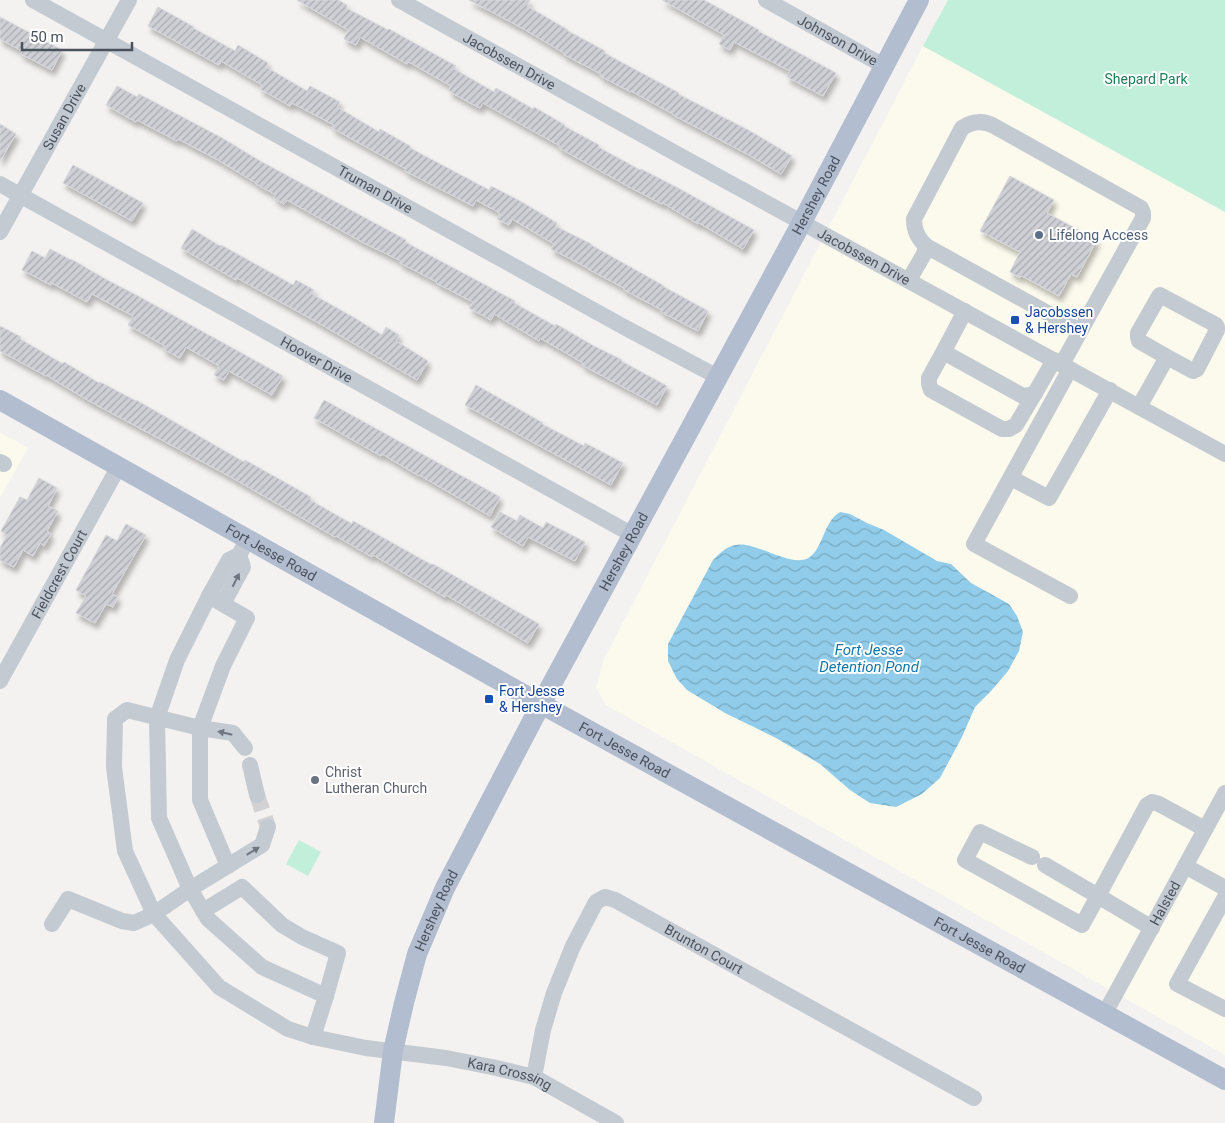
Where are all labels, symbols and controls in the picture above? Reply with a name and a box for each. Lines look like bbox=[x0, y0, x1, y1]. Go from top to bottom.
street label: Johnson Drive bbox=[795, 11, 880, 69]
scale bar bbox=[22, 20, 132, 52]
text: 50 m bbox=[30, 28, 64, 46]
street label: Jacobssen Drive bbox=[460, 29, 558, 93]
park label: Shepard Park bbox=[1104, 71, 1188, 87]
street label: Susan Drive bbox=[39, 81, 89, 153]
street label: Hershey Road bbox=[789, 153, 843, 237]
street label: Truman Drive bbox=[335, 162, 415, 216]
street label: Jacobssen Drive bbox=[815, 225, 913, 288]
place label: Lifelong Access bbox=[1049, 227, 1148, 243]
marker: Lifelong Access bbox=[1033, 229, 1045, 241]
place label: Jacobssen & Hershey bbox=[1025, 304, 1093, 336]
marker: Jacobssen & Hershey bbox=[1009, 314, 1021, 326]
street label: Hoover Drive bbox=[278, 333, 355, 386]
street label: Hershey Road bbox=[596, 510, 651, 594]
street label: Fort Jesse Road bbox=[223, 521, 319, 584]
street label: Fieldcrest Court bbox=[28, 527, 90, 621]
one-way arrow bbox=[232, 573, 240, 587]
water label: Fort Jesse Detention Pond bbox=[819, 641, 920, 676]
place label: Fort Jesse & Hershey bbox=[499, 683, 565, 715]
marker: Fort Jesse & Hershey bbox=[483, 693, 495, 705]
street label: Fort Jesse Road bbox=[576, 719, 673, 781]
one-way arrow bbox=[218, 729, 233, 737]
place label: Christ Lutheran Church bbox=[325, 764, 427, 796]
marker: Christ Lutheran Church bbox=[309, 774, 321, 786]
one-way arrow bbox=[247, 846, 260, 855]
street label: Hershey Road bbox=[411, 867, 461, 953]
street label: Halsted bbox=[1146, 878, 1183, 928]
street label: Fort Jesse Road bbox=[931, 914, 1028, 977]
street label: Brunton Court bbox=[662, 921, 746, 977]
street label: Kara Crossing bbox=[466, 1054, 555, 1093]

